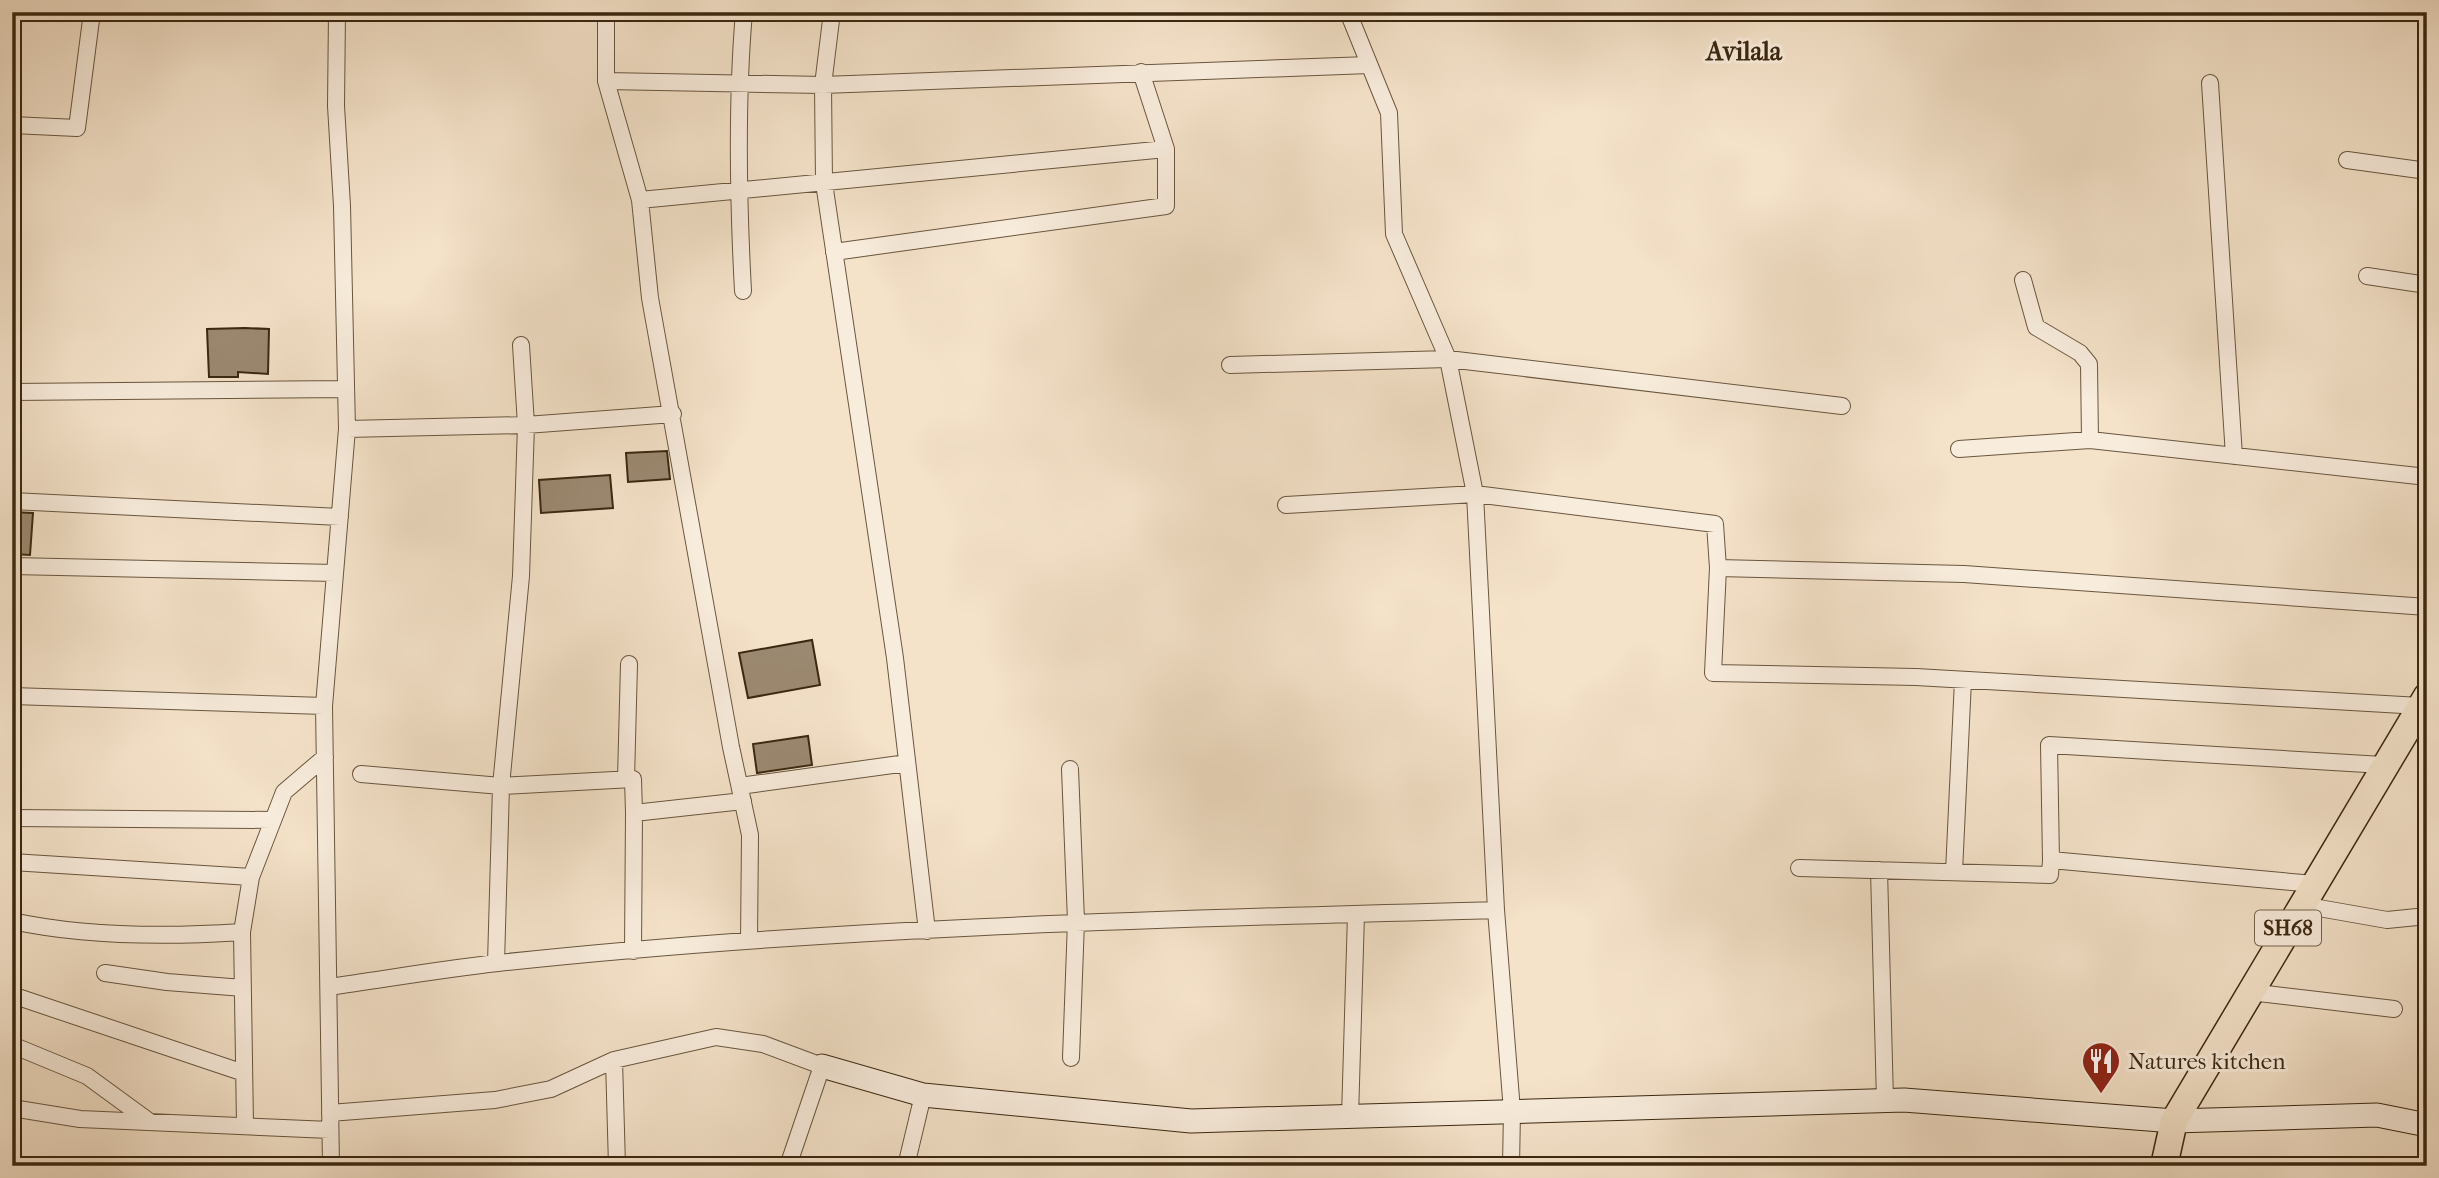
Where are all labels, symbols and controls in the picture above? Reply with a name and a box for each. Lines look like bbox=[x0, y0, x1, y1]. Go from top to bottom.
district label: Avilala bbox=[1704, 36, 1783, 67]
road number: SH68 bbox=[2255, 911, 2321, 946]
restaurant icon: Natures kitchen bbox=[2080, 1040, 2122, 1095]
place label: Natures kitchen bbox=[2128, 1048, 2286, 1075]

